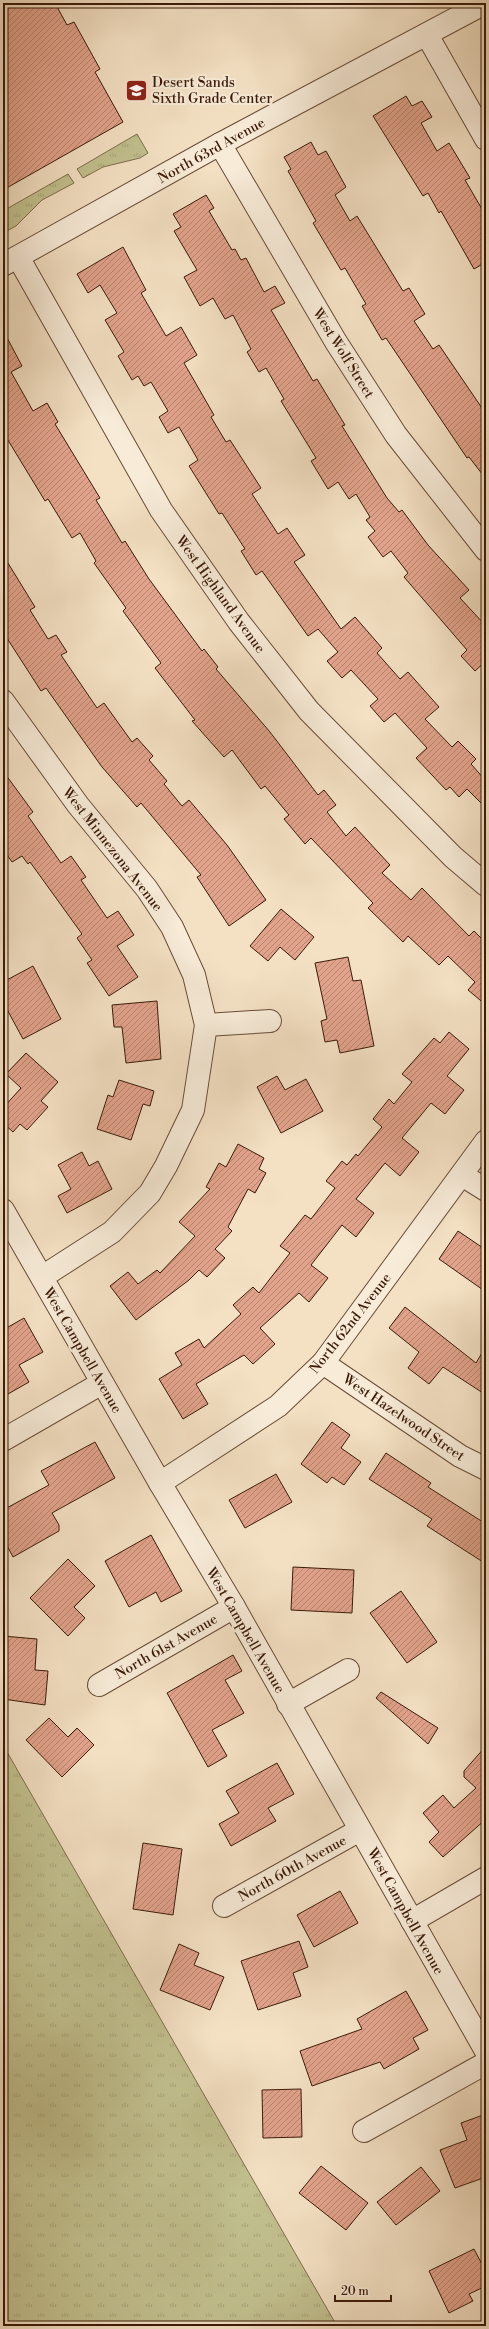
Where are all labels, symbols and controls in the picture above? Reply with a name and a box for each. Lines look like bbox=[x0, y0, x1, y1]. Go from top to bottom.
place label: Desert Sands Sixth Grade Center bbox=[152, 74, 272, 108]
school or university icon: Desert Sands Sixth Grade Center bbox=[124, 77, 150, 103]
street label: North 63rd Avenue bbox=[155, 114, 268, 188]
street label: West Wolf Street bbox=[308, 304, 378, 402]
street label: West Highland Avenue bbox=[171, 531, 269, 657]
street label: West Minnezona Avenue bbox=[57, 783, 166, 915]
street label: North 62nd Avenue bbox=[306, 1270, 396, 1378]
street label: West Campbell Avenue bbox=[38, 1284, 126, 1417]
street label: West Hazelwood Street bbox=[338, 1370, 468, 1465]
street label: West Campbell Avenue bbox=[201, 1564, 289, 1697]
street label: North 61st Avenue bbox=[112, 1610, 221, 1683]
street label: North 60th Avenue bbox=[235, 1832, 350, 1906]
street label: West Campbell Avenue bbox=[362, 1844, 447, 1978]
scale bar bbox=[335, 2277, 391, 2303]
text: 20 m bbox=[341, 2284, 369, 2299]

